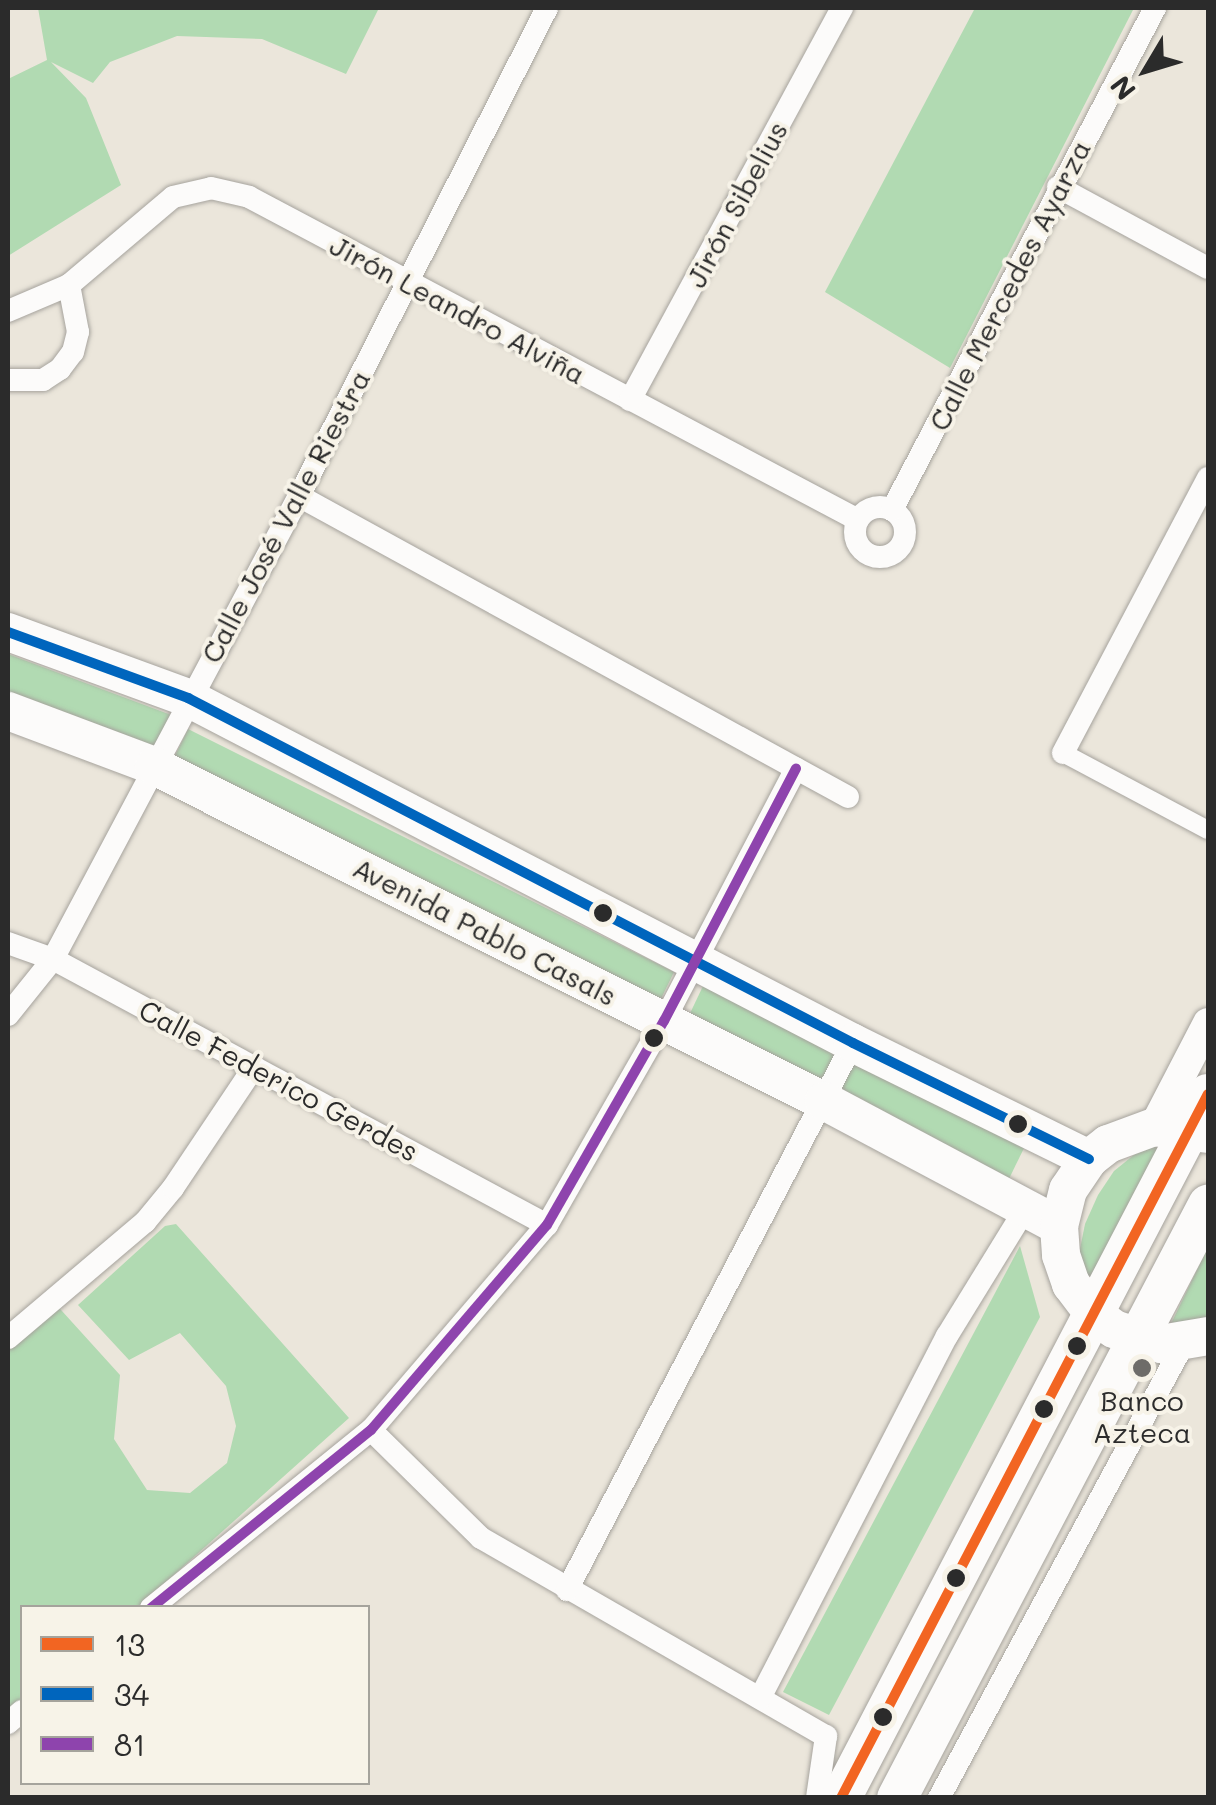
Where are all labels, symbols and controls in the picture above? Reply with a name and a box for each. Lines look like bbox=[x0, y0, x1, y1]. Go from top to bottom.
north arrow bbox=[1096, 20, 1196, 120]
text: N bbox=[1102, 69, 1143, 108]
street label: Jirón Sibelius bbox=[678, 115, 794, 293]
street label: Calle Mercedes Ayarza bbox=[921, 134, 1097, 436]
street label: Jirón Leandro Alviña bbox=[325, 227, 591, 391]
street label: Calle José Valle Riestra bbox=[193, 364, 377, 668]
street label: Avenida Pablo Casals bbox=[348, 850, 622, 1012]
unlabelled marker bbox=[593, 903, 613, 923]
street label: Calle Federico Gerdes bbox=[134, 992, 424, 1168]
unlabelled marker bbox=[644, 1028, 664, 1048]
unlabelled marker bbox=[1008, 1114, 1028, 1134]
unlabelled marker bbox=[1067, 1336, 1087, 1356]
marker: Banco Azteca bbox=[1131, 1357, 1153, 1379]
place label: Banco Azteca bbox=[1093, 1383, 1191, 1449]
unlabelled marker bbox=[1034, 1399, 1054, 1419]
unlabelled marker bbox=[946, 1568, 966, 1588]
legend bbox=[20, 1605, 370, 1785]
text: 13 bbox=[114, 1624, 145, 1664]
text: 34 bbox=[114, 1674, 149, 1714]
unlabelled marker bbox=[873, 1707, 893, 1727]
text: 81 bbox=[114, 1724, 146, 1764]

